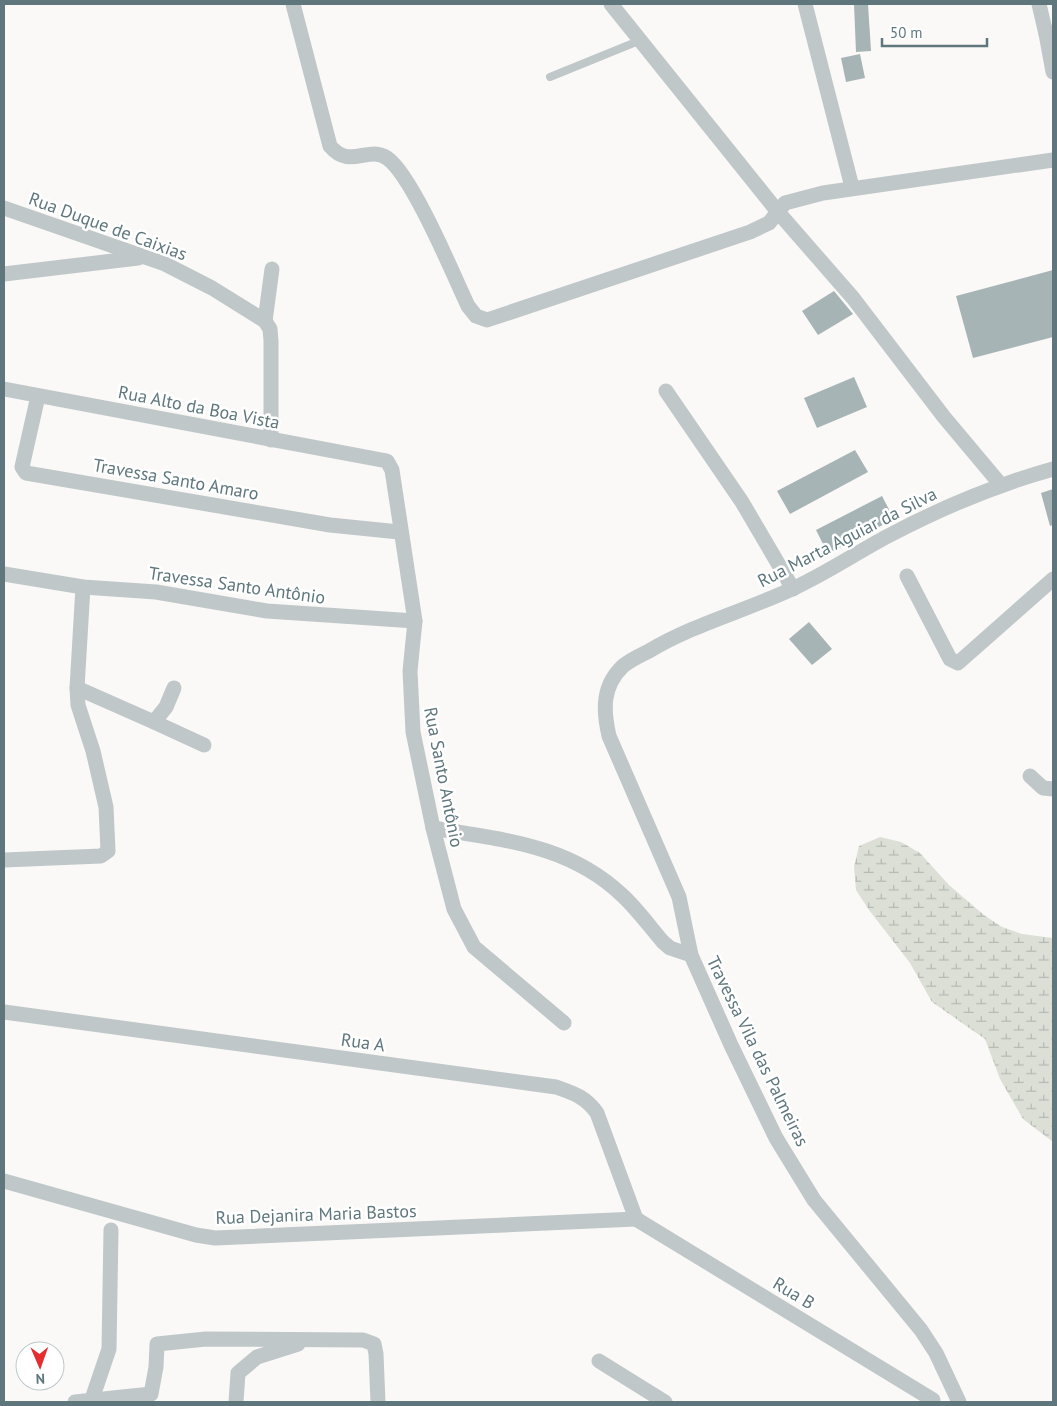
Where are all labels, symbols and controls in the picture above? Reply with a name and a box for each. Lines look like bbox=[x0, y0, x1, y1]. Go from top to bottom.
scale bar bbox=[882, 15, 987, 47]
text: 50 m bbox=[890, 23, 923, 42]
street label: Rua Duque de Caixias bbox=[26, 187, 190, 265]
street label: Rua Alto da Boa Vista bbox=[116, 380, 282, 434]
street label: Travessa Santo Amaro bbox=[91, 453, 261, 505]
street label: Rua Marta Aguiar da Silva bbox=[754, 482, 940, 592]
street label: Travessa Santo Antônio bbox=[147, 561, 327, 609]
street label: Rua Santo Antônio bbox=[419, 705, 469, 849]
street label: Travessa Vila das Palmeiras bbox=[702, 952, 814, 1150]
street label: Rua A bbox=[340, 1028, 387, 1057]
street label: Rua Dejanira Maria Bastos bbox=[215, 1199, 417, 1229]
street label: Rua B bbox=[769, 1272, 819, 1314]
north arrow bbox=[15, 1341, 65, 1391]
text: N bbox=[36, 1370, 45, 1388]

